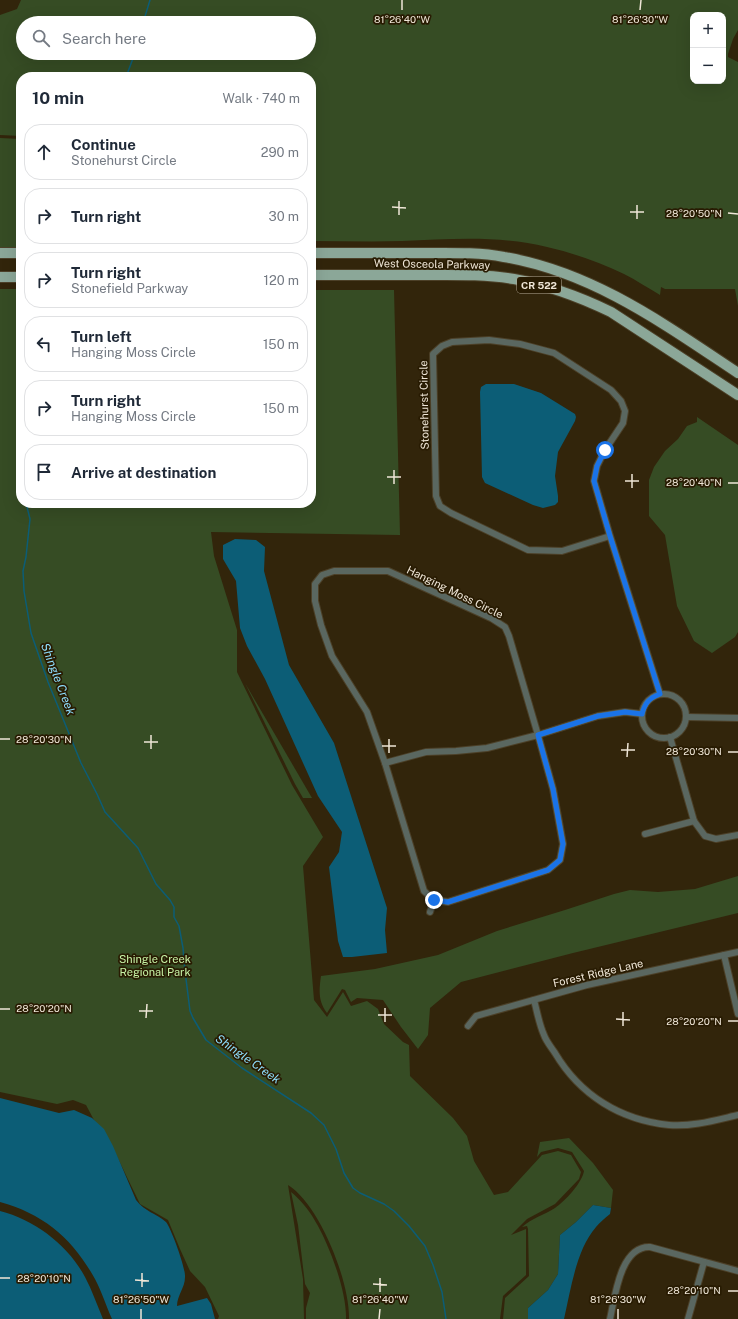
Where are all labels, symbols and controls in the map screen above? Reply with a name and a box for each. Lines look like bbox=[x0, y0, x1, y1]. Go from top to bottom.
map controls bbox=[690, 12, 726, 84]
button: + bbox=[690, 12, 726, 48]
text: 81°26'40"W bbox=[374, 13, 430, 25]
text: 81°26'30"W bbox=[612, 13, 668, 25]
search box bbox=[16, 16, 316, 60]
icon: search bbox=[30, 27, 52, 49]
text: Search here bbox=[62, 30, 146, 47]
button: − bbox=[690, 48, 726, 84]
text: 10 min bbox=[32, 88, 84, 108]
text: Walk · 740 m bbox=[223, 91, 300, 106]
text: Continue bbox=[71, 136, 136, 153]
icon: ahead bbox=[33, 141, 55, 163]
text: 290 m bbox=[261, 145, 299, 160]
text: Stonehurst Circle bbox=[71, 153, 177, 168]
icon: right bbox=[33, 205, 55, 227]
text: 28°20'50"N bbox=[666, 207, 722, 219]
text: Turn right bbox=[71, 208, 141, 225]
text: 30 m bbox=[269, 209, 299, 224]
street label: West Osceola Parkway bbox=[374, 257, 490, 271]
text: Turn right bbox=[71, 264, 141, 281]
icon: right bbox=[33, 269, 55, 291]
text: 120 m bbox=[264, 273, 299, 288]
road number: CR 522 bbox=[517, 277, 561, 293]
text: Stonefield Parkway bbox=[71, 281, 188, 296]
text: Turn left bbox=[71, 328, 132, 345]
icon: left bbox=[33, 333, 55, 355]
text: 150 m bbox=[263, 337, 299, 352]
text: Hanging Moss Circle bbox=[71, 345, 196, 360]
street label: Stonehurst Circle bbox=[417, 360, 431, 450]
text: Turn right bbox=[71, 392, 141, 409]
icon: right bbox=[33, 397, 55, 419]
text: 150 m bbox=[263, 401, 299, 416]
text: Hanging Moss Circle bbox=[71, 409, 196, 424]
route start bbox=[596, 441, 614, 459]
icon: arrive bbox=[33, 461, 55, 483]
text: Arrive at destination bbox=[71, 464, 216, 481]
text: 28°20'40"N bbox=[666, 476, 722, 488]
street label: Hanging Moss Circle bbox=[405, 563, 505, 621]
water label: Shingle Creek bbox=[38, 641, 78, 718]
text: 28°20'30"N bbox=[16, 733, 72, 745]
text: 28°20'30"N bbox=[666, 745, 722, 757]
route end bbox=[425, 891, 443, 909]
park label: Shingle Creek Regional Park bbox=[119, 953, 191, 978]
street label: Forest Ridge Lane bbox=[552, 957, 644, 989]
text: 28°20'20"N bbox=[16, 1002, 72, 1014]
text: 28°20'20"N bbox=[666, 1015, 722, 1027]
water label: Shingle Creek bbox=[213, 1031, 284, 1087]
text: 28°20'10"N bbox=[17, 1272, 71, 1284]
text: 28°20'10"N bbox=[667, 1284, 721, 1296]
text: 81°26'50"W bbox=[113, 1293, 170, 1305]
text: 81°26'40"W bbox=[352, 1293, 408, 1305]
text: 81°26'30"W bbox=[590, 1293, 646, 1305]

